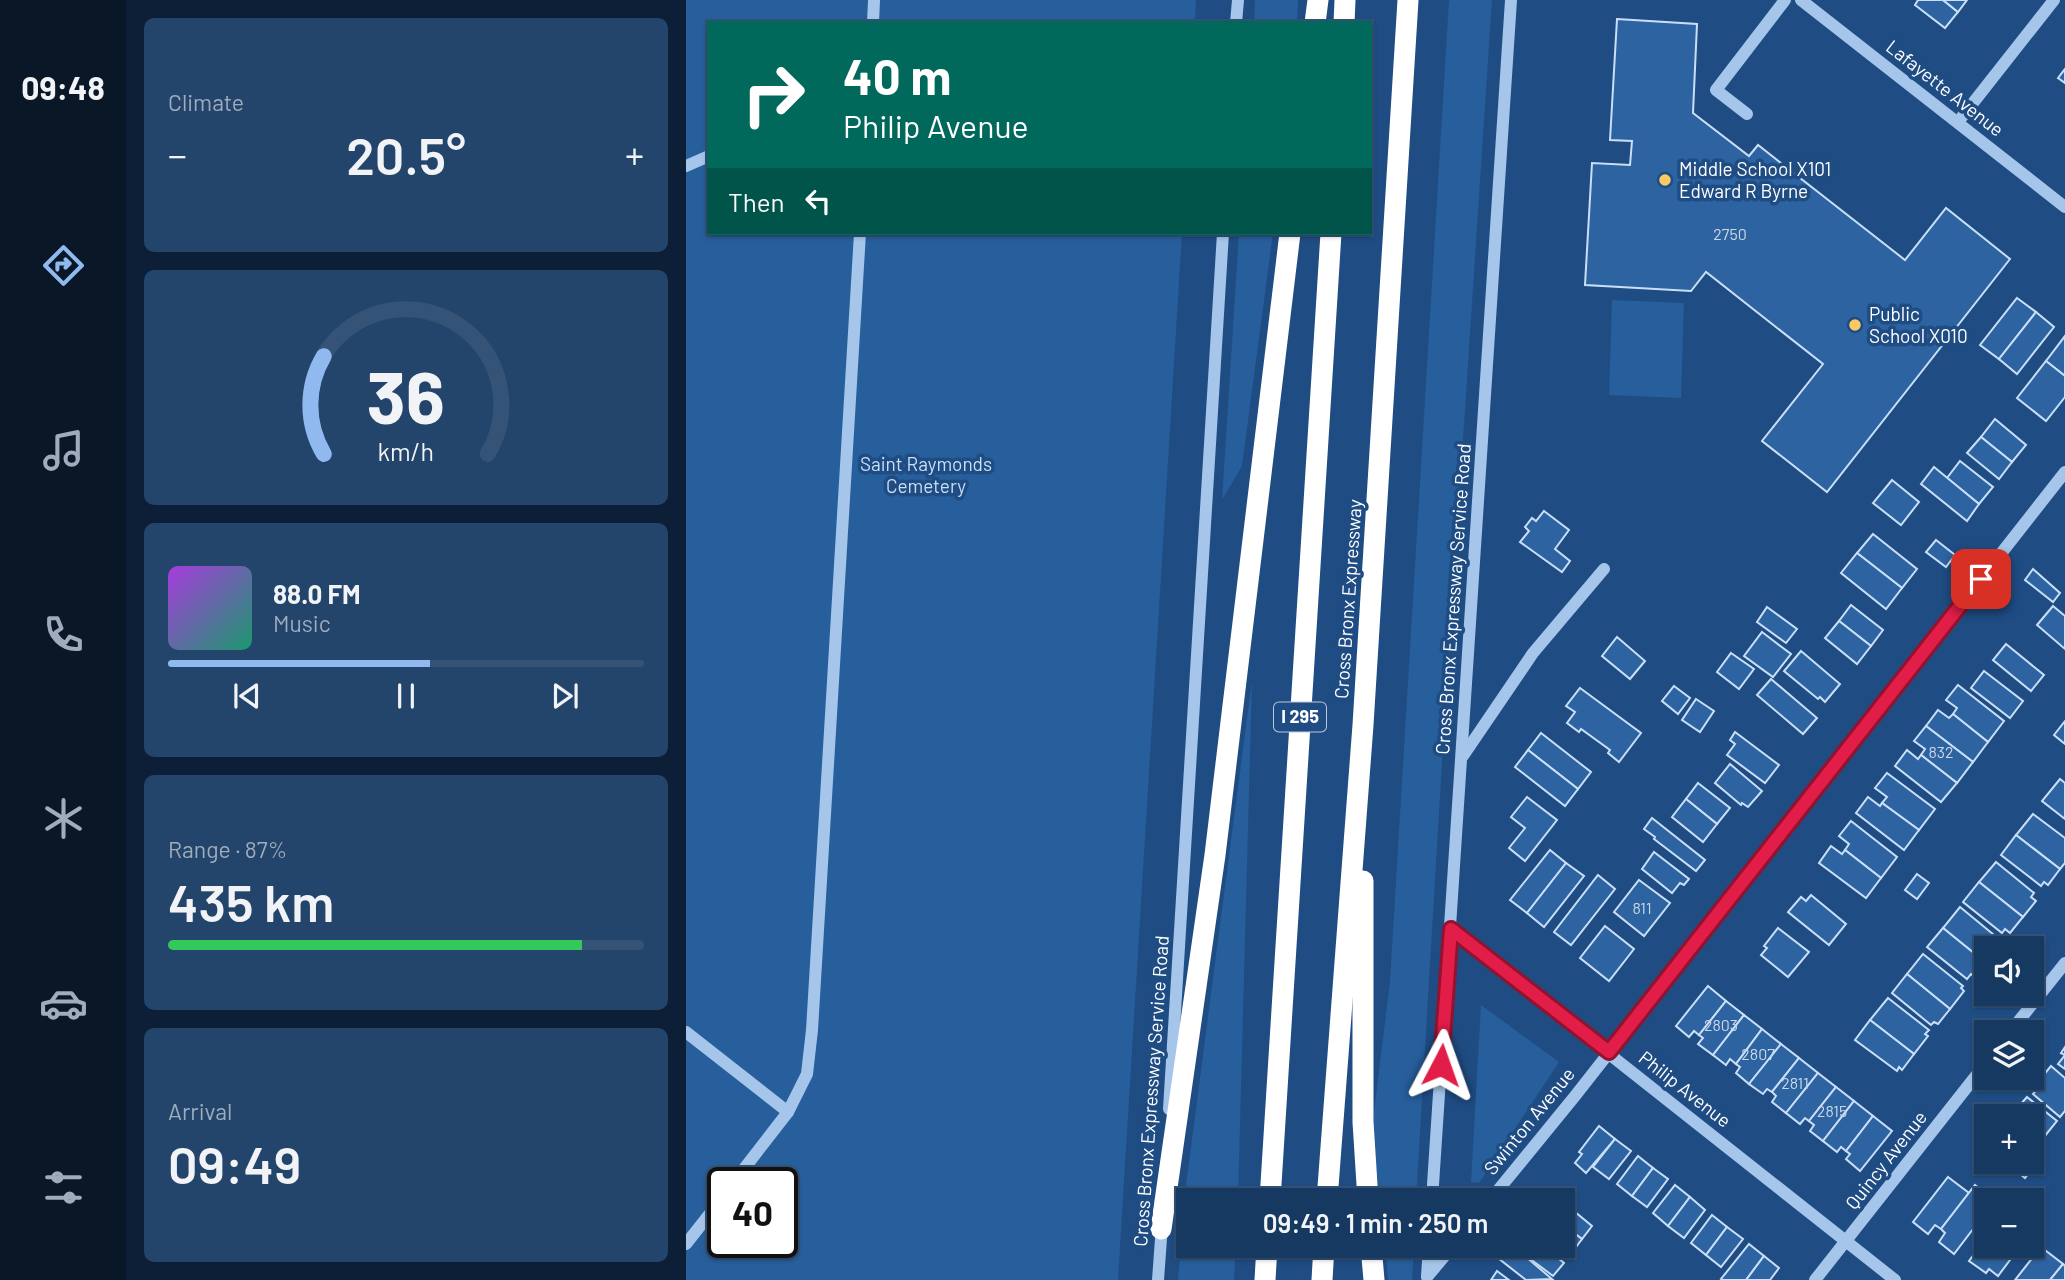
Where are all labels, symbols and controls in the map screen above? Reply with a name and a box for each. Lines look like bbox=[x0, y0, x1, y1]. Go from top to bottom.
street label: Lafayette Avenue bbox=[1882, 35, 2009, 141]
text: 40 m bbox=[843, 46, 951, 105]
icon: right bbox=[728, 49, 819, 140]
text: 09:48 bbox=[21, 68, 105, 106]
text: Climate bbox=[168, 88, 244, 116]
text: Philip Avenue bbox=[843, 106, 1029, 144]
text: 20.5° bbox=[346, 123, 466, 185]
text: − bbox=[168, 131, 187, 177]
text: + bbox=[625, 131, 644, 177]
place label: Middle School X101 Edward R Byrne bbox=[1679, 157, 1831, 202]
marker: Middle School X101 Edward R Byrne bbox=[1657, 172, 1673, 188]
icon: left bbox=[799, 182, 837, 220]
text: Then bbox=[728, 186, 785, 217]
house number: 2750 bbox=[1713, 224, 1747, 243]
icon: directions bbox=[39, 241, 88, 290]
place label: Public School X010 bbox=[1869, 302, 1968, 347]
marker: Public School X010 bbox=[1847, 317, 1863, 333]
text: 36 bbox=[367, 351, 445, 439]
icon: music bbox=[39, 426, 88, 475]
text: km/h bbox=[378, 435, 434, 465]
street label: Cross Bronx Expressway Service Road bbox=[1430, 443, 1475, 755]
park label: Saint Raymonds Cemetery bbox=[860, 452, 992, 497]
street label: Cross Bronx Expressway bbox=[1329, 498, 1366, 699]
pin bbox=[1951, 549, 2011, 609]
icon: arrive bbox=[1962, 560, 2000, 598]
text: 88.0 FM bbox=[273, 578, 361, 609]
text: Music bbox=[273, 609, 331, 637]
icon: phone bbox=[39, 610, 88, 659]
icon: previous bbox=[228, 677, 266, 715]
icon: pause bbox=[387, 677, 425, 715]
icon: next bbox=[546, 677, 584, 715]
road number: I 295 bbox=[1274, 702, 1326, 732]
house number: 832 bbox=[1928, 742, 1954, 761]
icon: climate bbox=[39, 794, 88, 843]
text: Range · 87% bbox=[168, 835, 287, 863]
text: 435 km bbox=[168, 870, 334, 932]
house number: 811 bbox=[1632, 898, 1652, 917]
street label: Cross Bronx Expressway Service Road bbox=[1128, 935, 1173, 1247]
map controls bbox=[1974, 936, 2044, 1258]
button: sound bbox=[1974, 936, 2044, 1006]
icon: car bbox=[39, 979, 88, 1028]
house number: 2803 bbox=[1704, 1015, 1738, 1034]
button: layers bbox=[1974, 1020, 2044, 1090]
position arrow bbox=[1404, 1028, 1478, 1102]
house number: 2807 bbox=[1741, 1044, 1775, 1063]
street label: Philip Avenue bbox=[1635, 1046, 1736, 1132]
street label: Swinton Avenue bbox=[1478, 1062, 1579, 1179]
house number: 2811 bbox=[1781, 1073, 1809, 1092]
text: Arrival bbox=[168, 1097, 232, 1125]
house number: 2815 bbox=[1817, 1101, 1847, 1120]
button: + bbox=[1974, 1104, 2044, 1174]
street label: Quincy Avenue bbox=[1840, 1106, 1931, 1214]
text: 09:49 bbox=[168, 1132, 301, 1194]
icon: filters bbox=[39, 1163, 88, 1212]
speed limit sign: 40 bbox=[707, 1167, 798, 1258]
button: − bbox=[1974, 1188, 2044, 1258]
text: 09:49 · 1 min · 250 m bbox=[1263, 1207, 1488, 1238]

